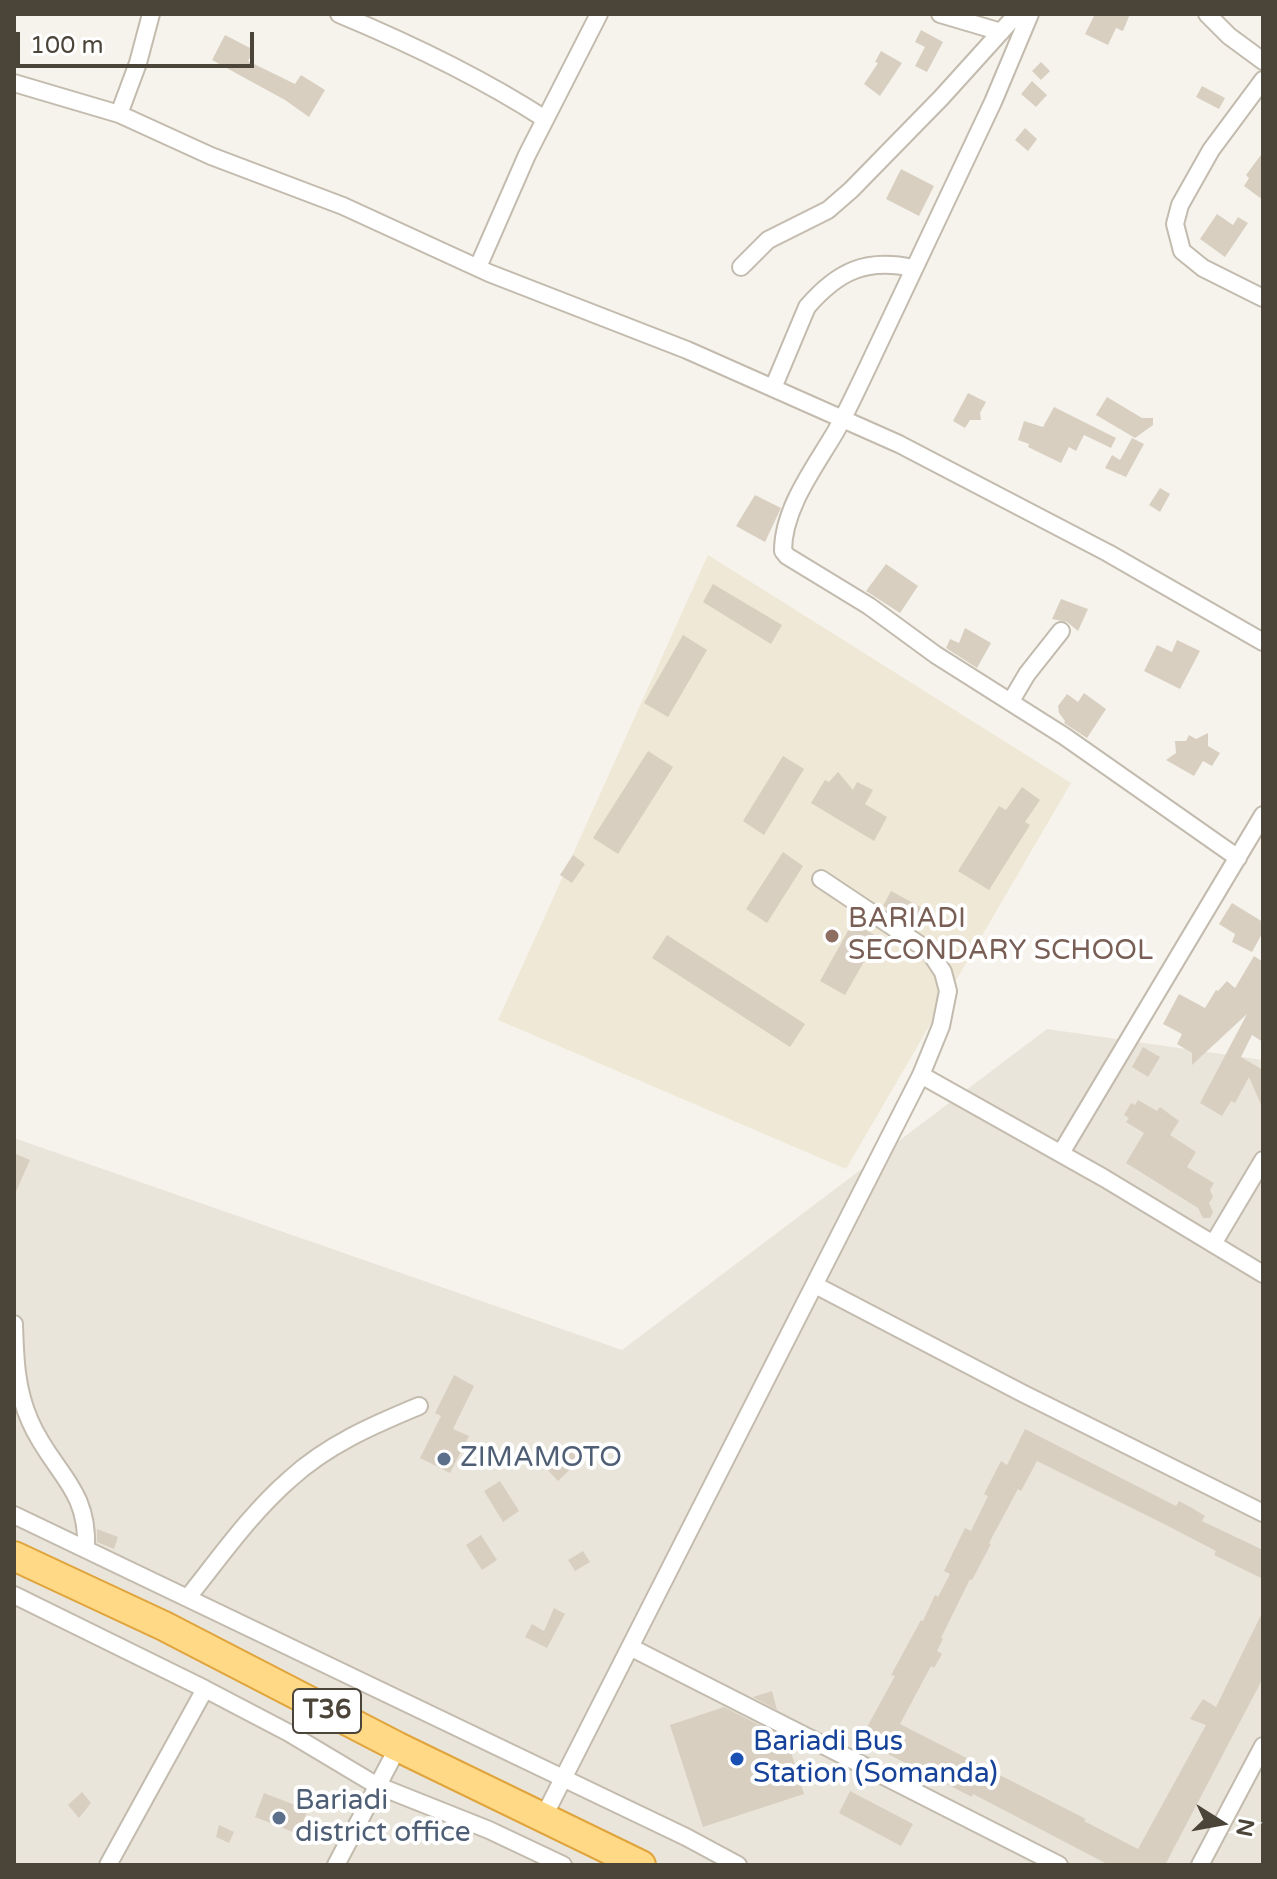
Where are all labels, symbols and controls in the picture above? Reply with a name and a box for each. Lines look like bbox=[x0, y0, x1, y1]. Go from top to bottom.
scale bar bbox=[20, 16, 258, 66]
text: 100 m bbox=[30, 31, 104, 60]
place label: BARIADI SECONDARY SCHOOL bbox=[848, 903, 1153, 969]
marker: BARIADI SECONDARY SCHOOL bbox=[823, 927, 841, 945]
place label: ZIMAMOTO bbox=[460, 1442, 622, 1476]
marker: ZIMAMOTO bbox=[435, 1450, 453, 1468]
road number: T36 bbox=[293, 1689, 361, 1733]
place label: Bariadi Bus Station (Somanda) bbox=[753, 1726, 998, 1792]
marker: Bariadi Bus Station (Somanda) bbox=[728, 1750, 746, 1768]
north arrow bbox=[1181, 1783, 1261, 1863]
place label: Bariadi district office bbox=[295, 1785, 471, 1851]
marker: Bariadi district office bbox=[270, 1809, 288, 1827]
text: N bbox=[1230, 1816, 1259, 1839]

